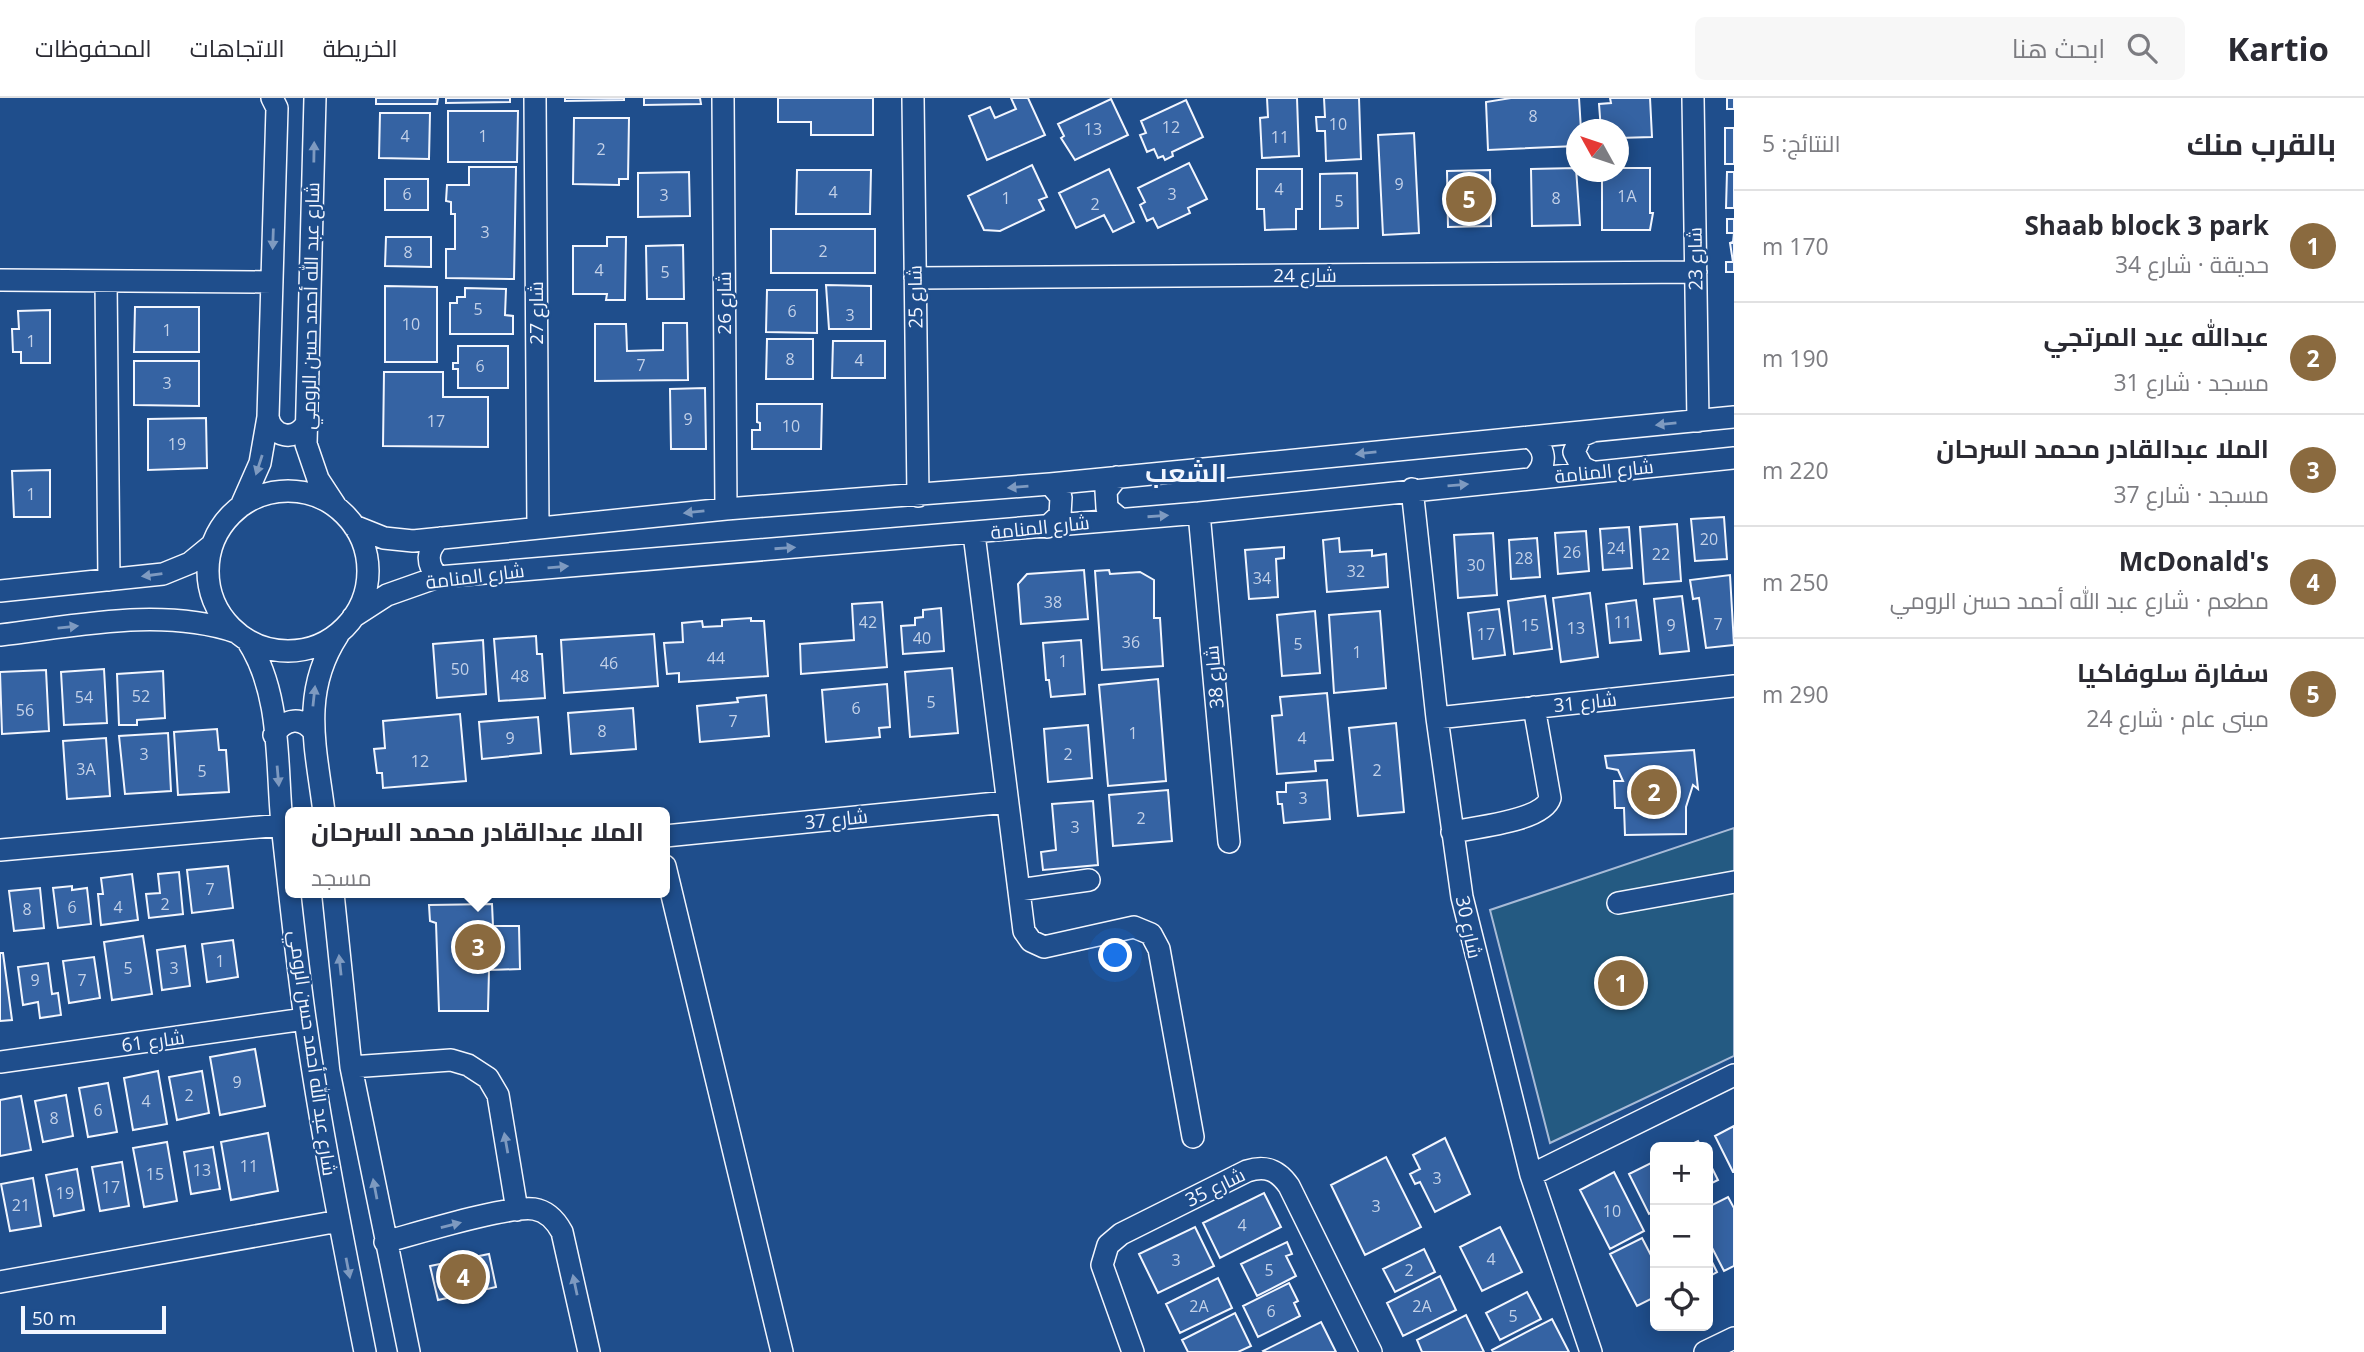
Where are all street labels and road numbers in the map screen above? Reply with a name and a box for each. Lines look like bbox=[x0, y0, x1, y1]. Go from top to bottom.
street label: شارع عبد الله أحمد حسن الرومي bbox=[295, 182, 327, 430]
street label: شارع 23 bbox=[1681, 227, 1710, 291]
street label: شارع 24 bbox=[1273, 262, 1337, 289]
street label: شارع 25 bbox=[901, 265, 930, 329]
street label: شارع 26 bbox=[711, 271, 738, 335]
street label: شارع 27 bbox=[523, 281, 550, 345]
street label: شارع المنامة bbox=[1553, 453, 1655, 490]
street label: شارع المنامة bbox=[989, 509, 1091, 546]
street label: شارع المنامة bbox=[424, 557, 526, 596]
street label: شارع 38 bbox=[1198, 644, 1231, 710]
street label: شارع 31 bbox=[1552, 686, 1618, 719]
street label: شارع 37 bbox=[803, 803, 869, 836]
street label: شارع 30 bbox=[1449, 893, 1488, 961]
street label: شارع عبد الله أحمد حسن الرومي bbox=[281, 929, 343, 1178]
street label: شارع 61 bbox=[120, 1024, 186, 1059]
street label: شارع 35 bbox=[1181, 1161, 1250, 1213]

